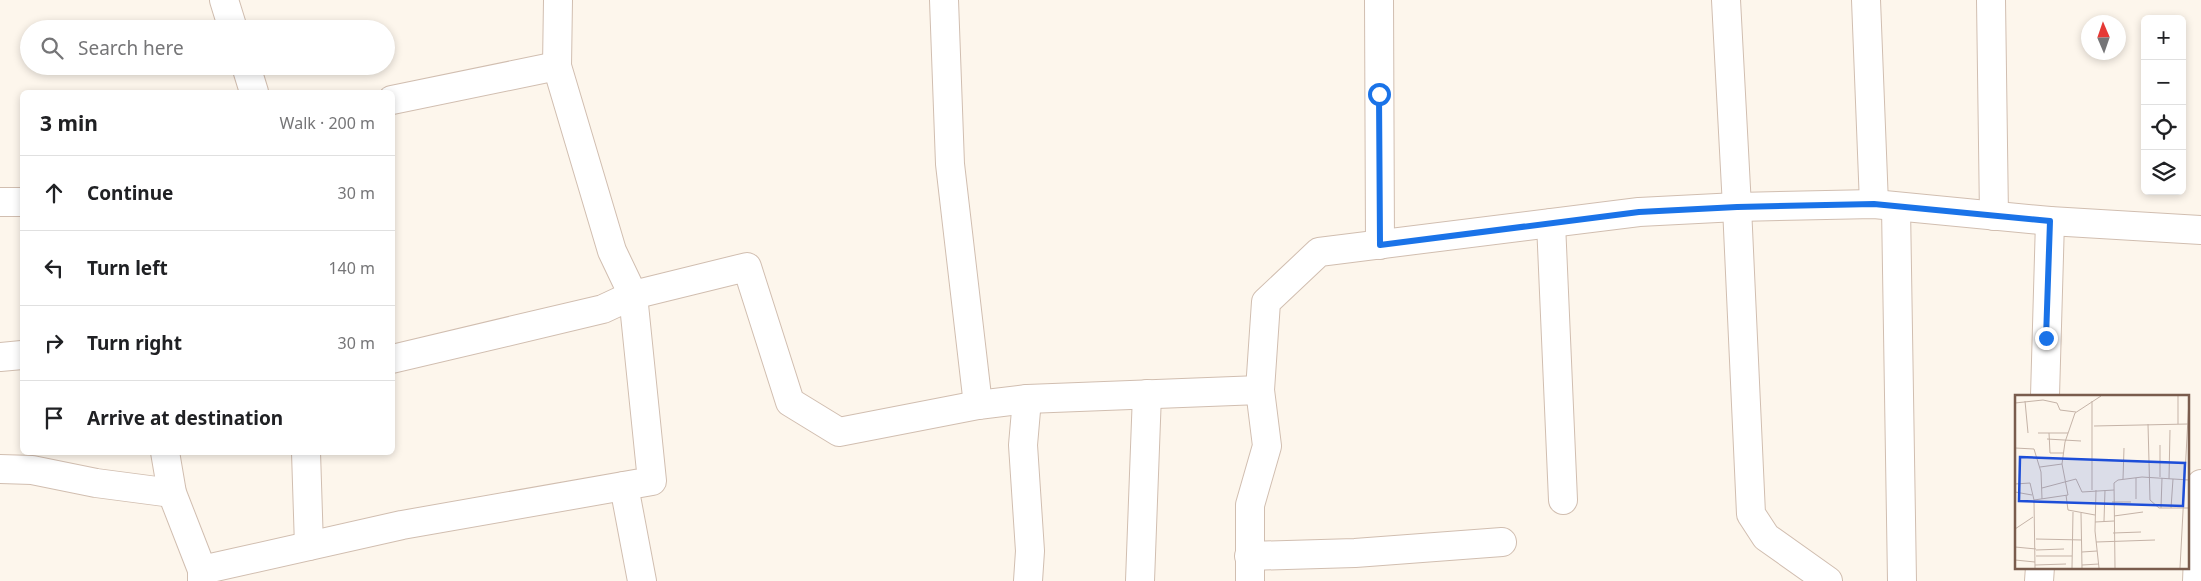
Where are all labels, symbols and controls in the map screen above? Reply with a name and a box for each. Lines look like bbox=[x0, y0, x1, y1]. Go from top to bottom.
north arrow bbox=[2081, 15, 2126, 60]
map controls bbox=[2141, 15, 2186, 195]
button: + bbox=[2141, 15, 2186, 60]
search box bbox=[20, 20, 395, 75]
icon: search bbox=[38, 34, 66, 62]
text: Search here bbox=[78, 35, 184, 61]
button: − bbox=[2141, 60, 2186, 105]
route start bbox=[1368, 83, 1391, 106]
button: locate bbox=[2141, 105, 2186, 150]
text: 3 min bbox=[40, 109, 98, 137]
text: Walk · 200 m bbox=[280, 112, 375, 134]
button: layers bbox=[2141, 150, 2186, 195]
icon: ahead bbox=[40, 179, 68, 207]
text: Continue bbox=[87, 180, 173, 206]
text: 30 m bbox=[338, 182, 375, 204]
icon: left bbox=[40, 254, 68, 282]
text: Turn left bbox=[87, 255, 168, 281]
text: 140 m bbox=[328, 257, 375, 279]
route end bbox=[2035, 327, 2058, 350]
icon: right bbox=[40, 329, 68, 357]
text: Turn right bbox=[87, 330, 182, 356]
text: 30 m bbox=[338, 332, 375, 354]
inset map bbox=[2015, 395, 2188, 568]
icon: arrive bbox=[40, 404, 68, 432]
text: Arrive at destination bbox=[87, 405, 283, 431]

